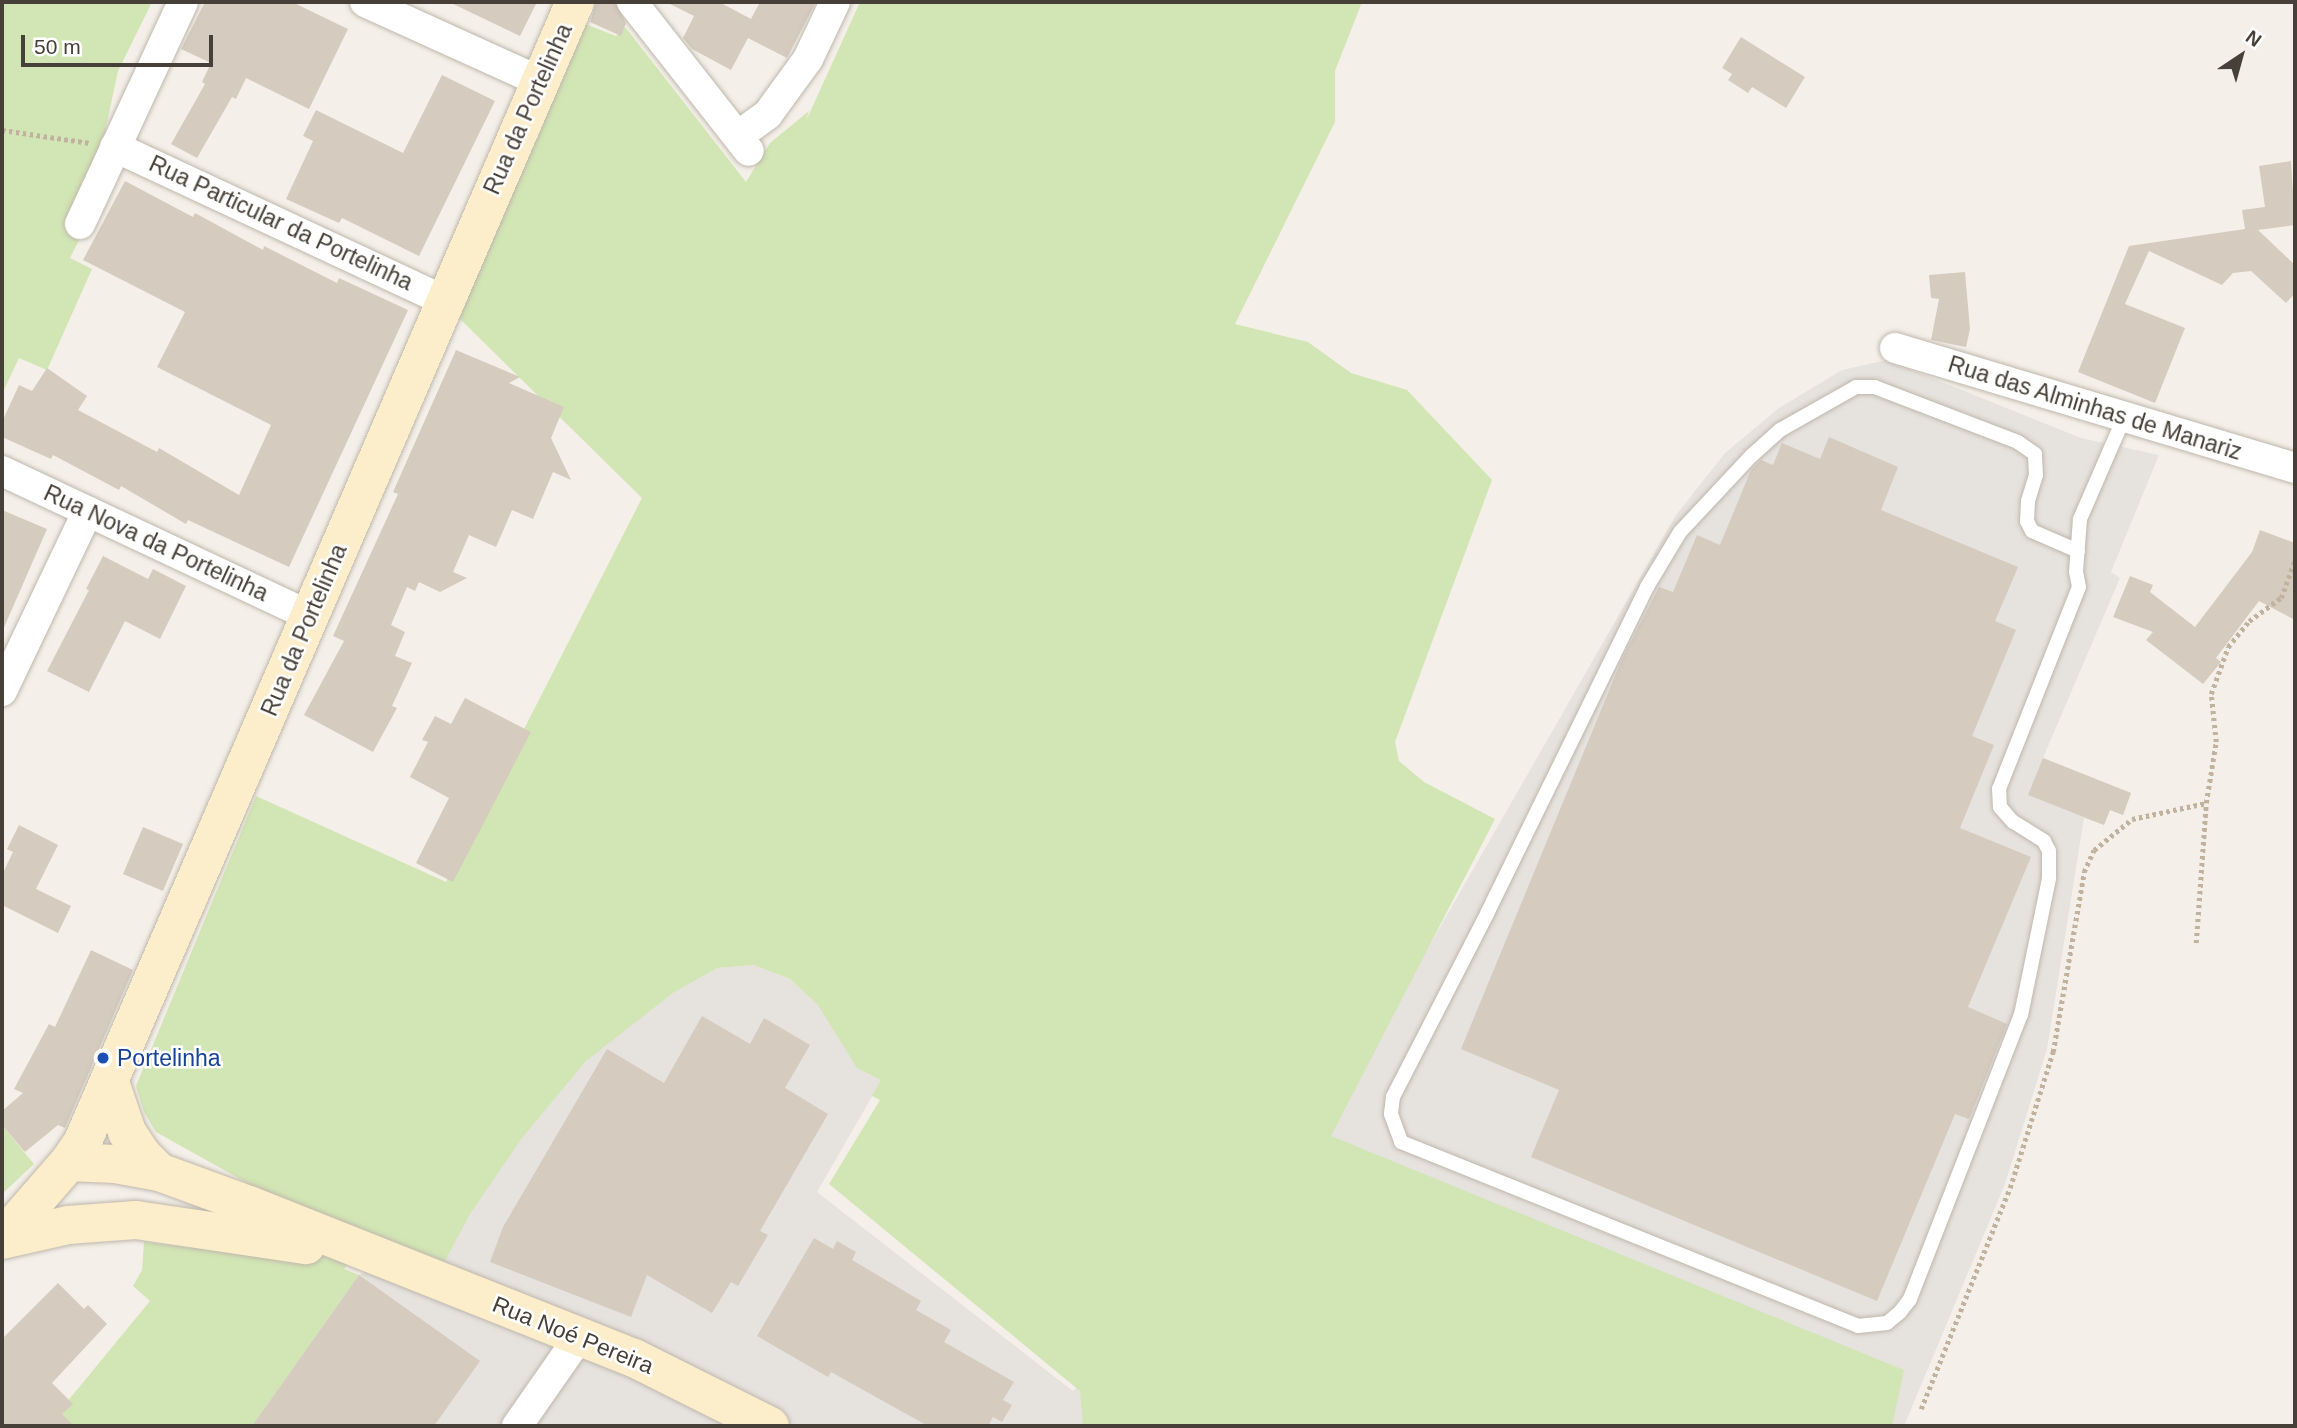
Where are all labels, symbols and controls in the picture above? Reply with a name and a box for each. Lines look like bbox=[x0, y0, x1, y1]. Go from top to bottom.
street label: Rua da Portelinha bbox=[478, 19, 578, 199]
scale bar bbox=[24, 21, 217, 65]
north arrow bbox=[2206, 21, 2276, 91]
text: N bbox=[2242, 26, 2265, 51]
text: 50 m bbox=[34, 35, 81, 58]
street label: Rua Particular da Portelinha bbox=[145, 150, 417, 296]
street label: Rua das Alminhas de Manariz bbox=[1944, 350, 2246, 466]
street label: Rua Nova da Portelinha bbox=[40, 479, 272, 607]
street label: Rua da Portelinha bbox=[255, 540, 353, 720]
place label: Portelinha bbox=[117, 1044, 221, 1072]
marker: Portelinha bbox=[95, 1050, 111, 1066]
street label: Rua Noé Pereira bbox=[488, 1290, 658, 1380]

